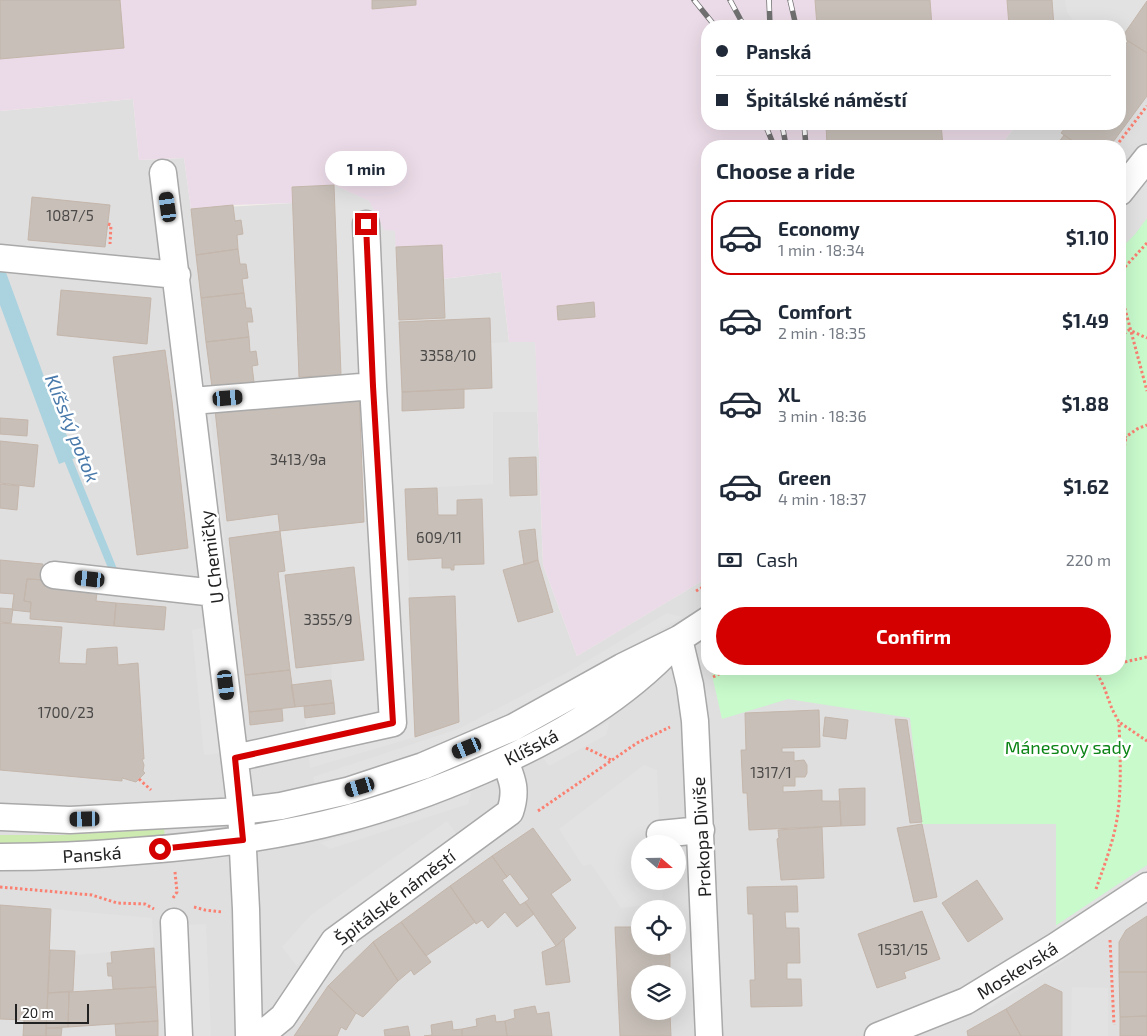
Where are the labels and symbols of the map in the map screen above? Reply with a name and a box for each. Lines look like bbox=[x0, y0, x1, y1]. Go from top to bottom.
callout: 1 min bbox=[325, 152, 407, 186]
car bbox=[158, 191, 177, 223]
house number: 1087/5 bbox=[46, 206, 94, 224]
route end bbox=[355, 213, 377, 235]
house number: 3358/10 bbox=[420, 346, 476, 364]
water label: Klíšský potok bbox=[40, 371, 105, 486]
car bbox=[212, 389, 243, 407]
house number: 3413/9a bbox=[270, 450, 326, 468]
street label: U Chemičky bbox=[194, 508, 228, 605]
house number: 609/11 bbox=[416, 528, 462, 546]
car bbox=[74, 570, 105, 588]
house number: 3355/9 bbox=[303, 610, 353, 628]
car bbox=[216, 669, 235, 701]
house number: 1700/23 bbox=[38, 703, 94, 721]
street label: Klíšská bbox=[500, 724, 562, 770]
car bbox=[450, 735, 483, 761]
park label: Mánesovy sady bbox=[1005, 736, 1132, 758]
house number: 1317/1 bbox=[750, 763, 792, 781]
car bbox=[343, 775, 376, 799]
street label: Prokopa Diviše bbox=[687, 776, 715, 898]
car bbox=[69, 811, 100, 827]
north arrow bbox=[631, 835, 686, 890]
route start bbox=[149, 838, 171, 860]
street label: Panská bbox=[62, 841, 122, 867]
street label: Špitálské náměstí bbox=[330, 844, 460, 949]
street label: Moskevská bbox=[972, 936, 1062, 1004]
house number: 1531/15 bbox=[878, 940, 928, 958]
scale bar bbox=[15, 1001, 89, 1024]

